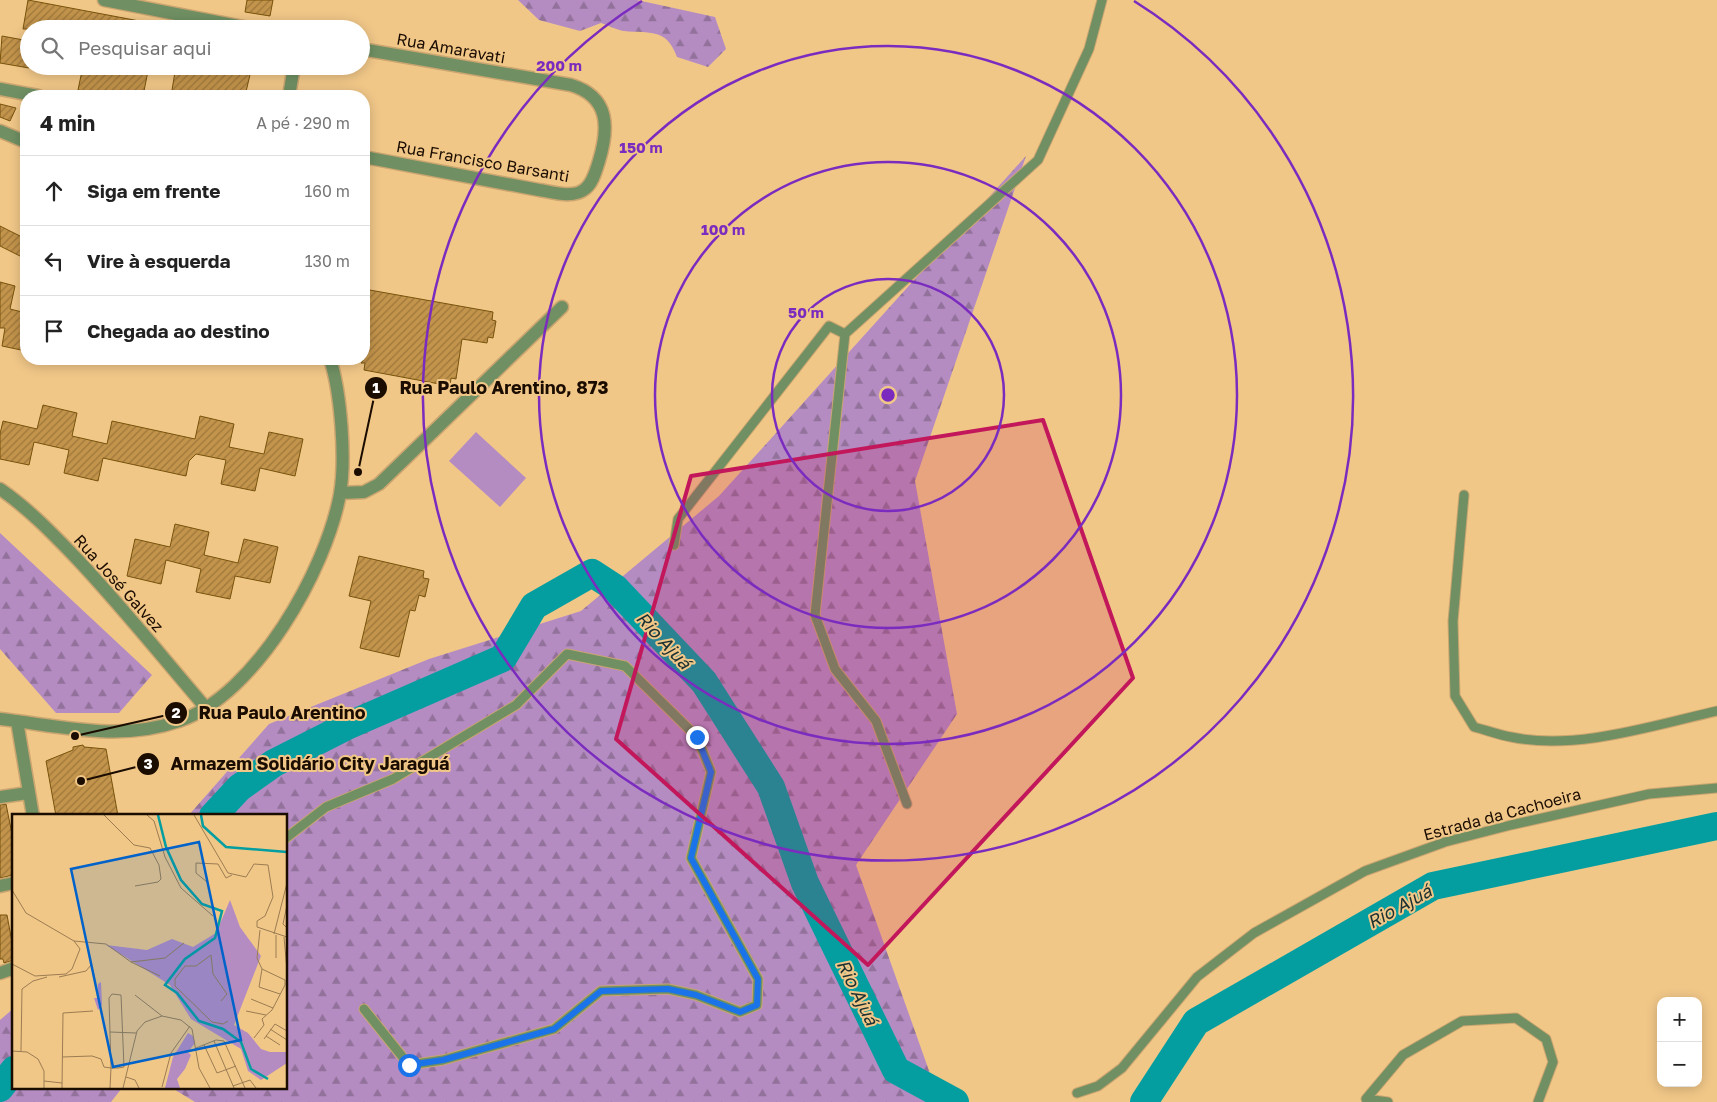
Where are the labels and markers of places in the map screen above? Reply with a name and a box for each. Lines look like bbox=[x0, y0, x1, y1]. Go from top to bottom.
callout: Rua Paulo Arentino, 873 bbox=[364, 371, 618, 404]
centre of rings bbox=[879, 386, 897, 404]
callout: Rua Paulo Arentino bbox=[164, 697, 376, 730]
callout: Armazem Solidário City Jaraguá bbox=[135, 747, 460, 780]

